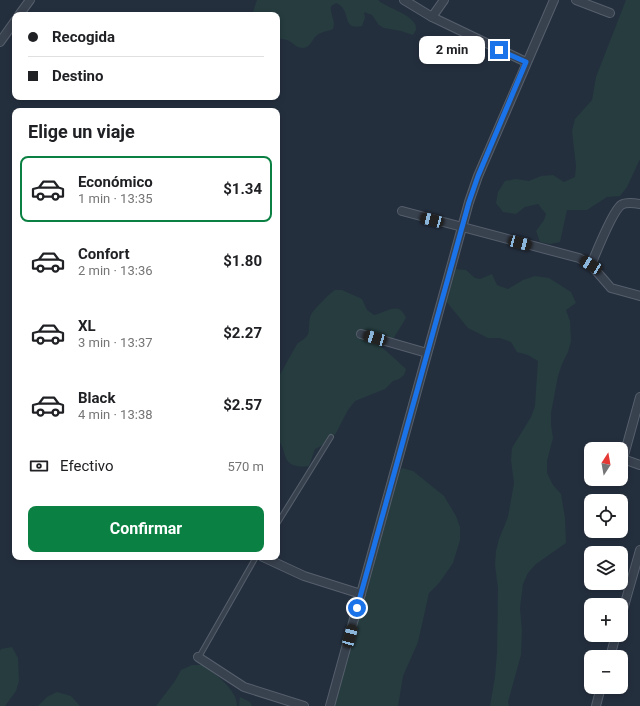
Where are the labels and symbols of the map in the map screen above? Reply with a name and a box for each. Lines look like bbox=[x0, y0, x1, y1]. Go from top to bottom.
callout: 2 min bbox=[419, 36, 485, 64]
route end bbox=[490, 41, 508, 59]
car bbox=[419, 211, 445, 229]
car bbox=[507, 234, 533, 252]
car bbox=[578, 254, 604, 276]
car bbox=[362, 329, 388, 347]
north arrow bbox=[584, 442, 628, 486]
route start bbox=[348, 599, 366, 617]
car bbox=[341, 623, 359, 649]

